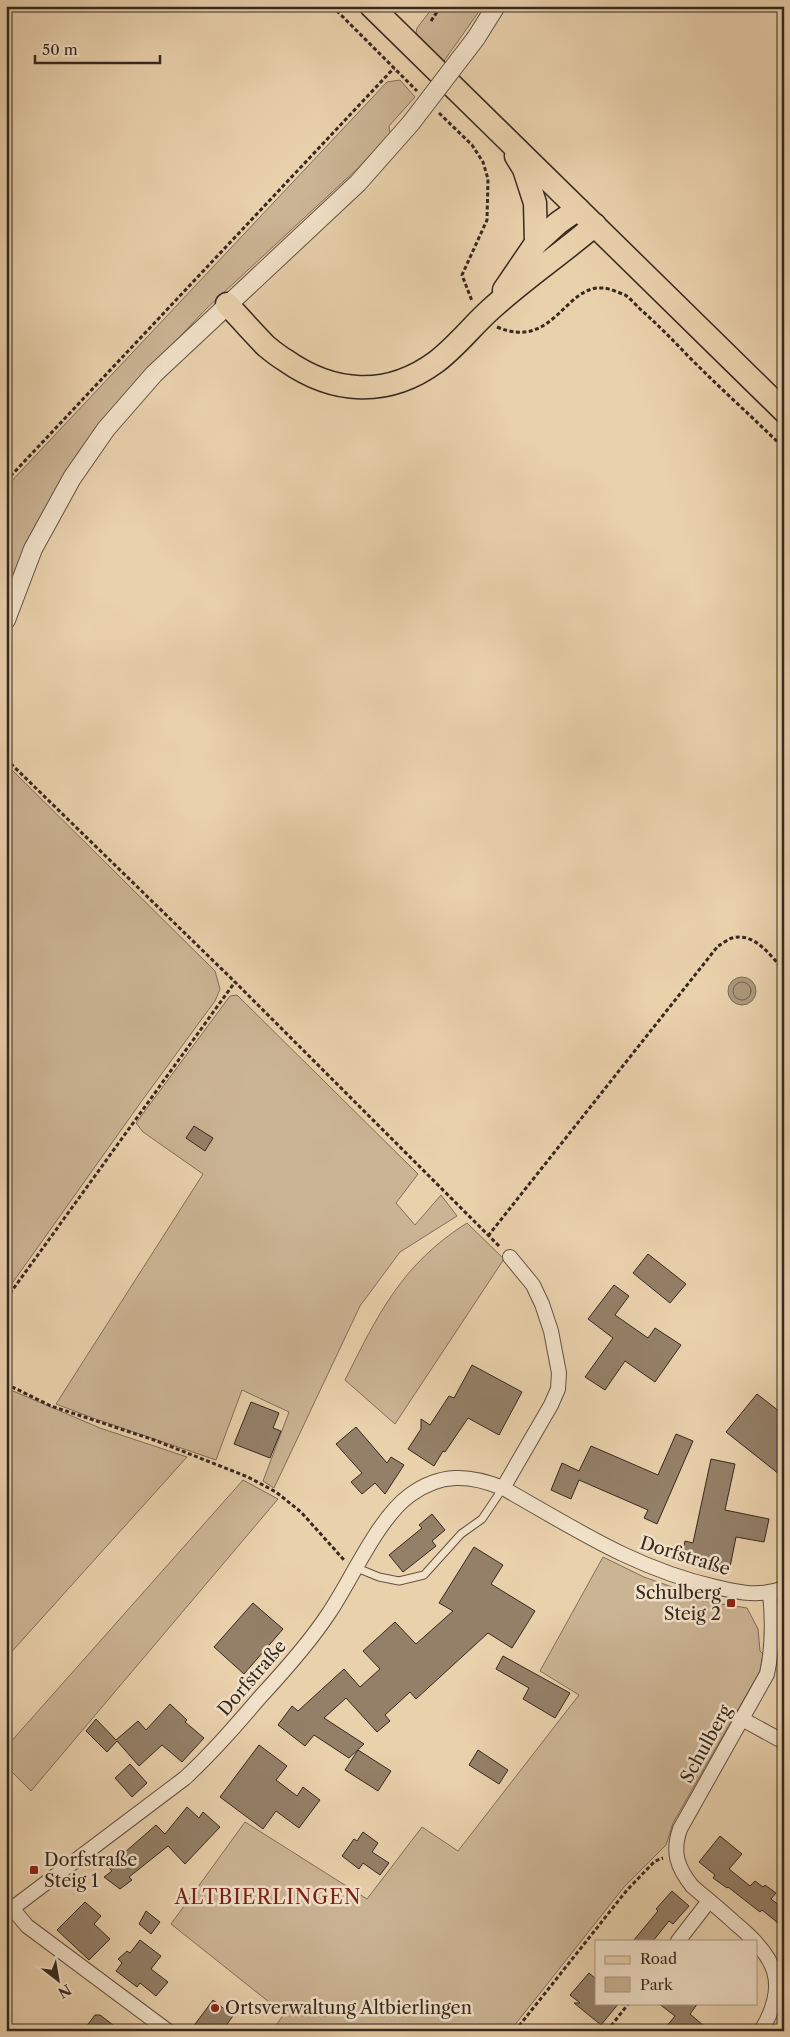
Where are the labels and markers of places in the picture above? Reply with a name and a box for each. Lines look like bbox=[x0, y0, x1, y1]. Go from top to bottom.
place label: Schulberg Steig 2 bbox=[635, 1582, 721, 1625]
marker: Schulberg Steig 2 bbox=[725, 1597, 737, 1609]
place label: Dorfstraße Steig 1 bbox=[44, 1849, 137, 1892]
marker: Dorfstraße Steig 1 bbox=[28, 1864, 40, 1876]
place label: Ortsverwaltung Altbierlingen bbox=[225, 1997, 472, 2019]
marker: Ortsverwaltung Altbierlingen bbox=[209, 2002, 221, 2014]

